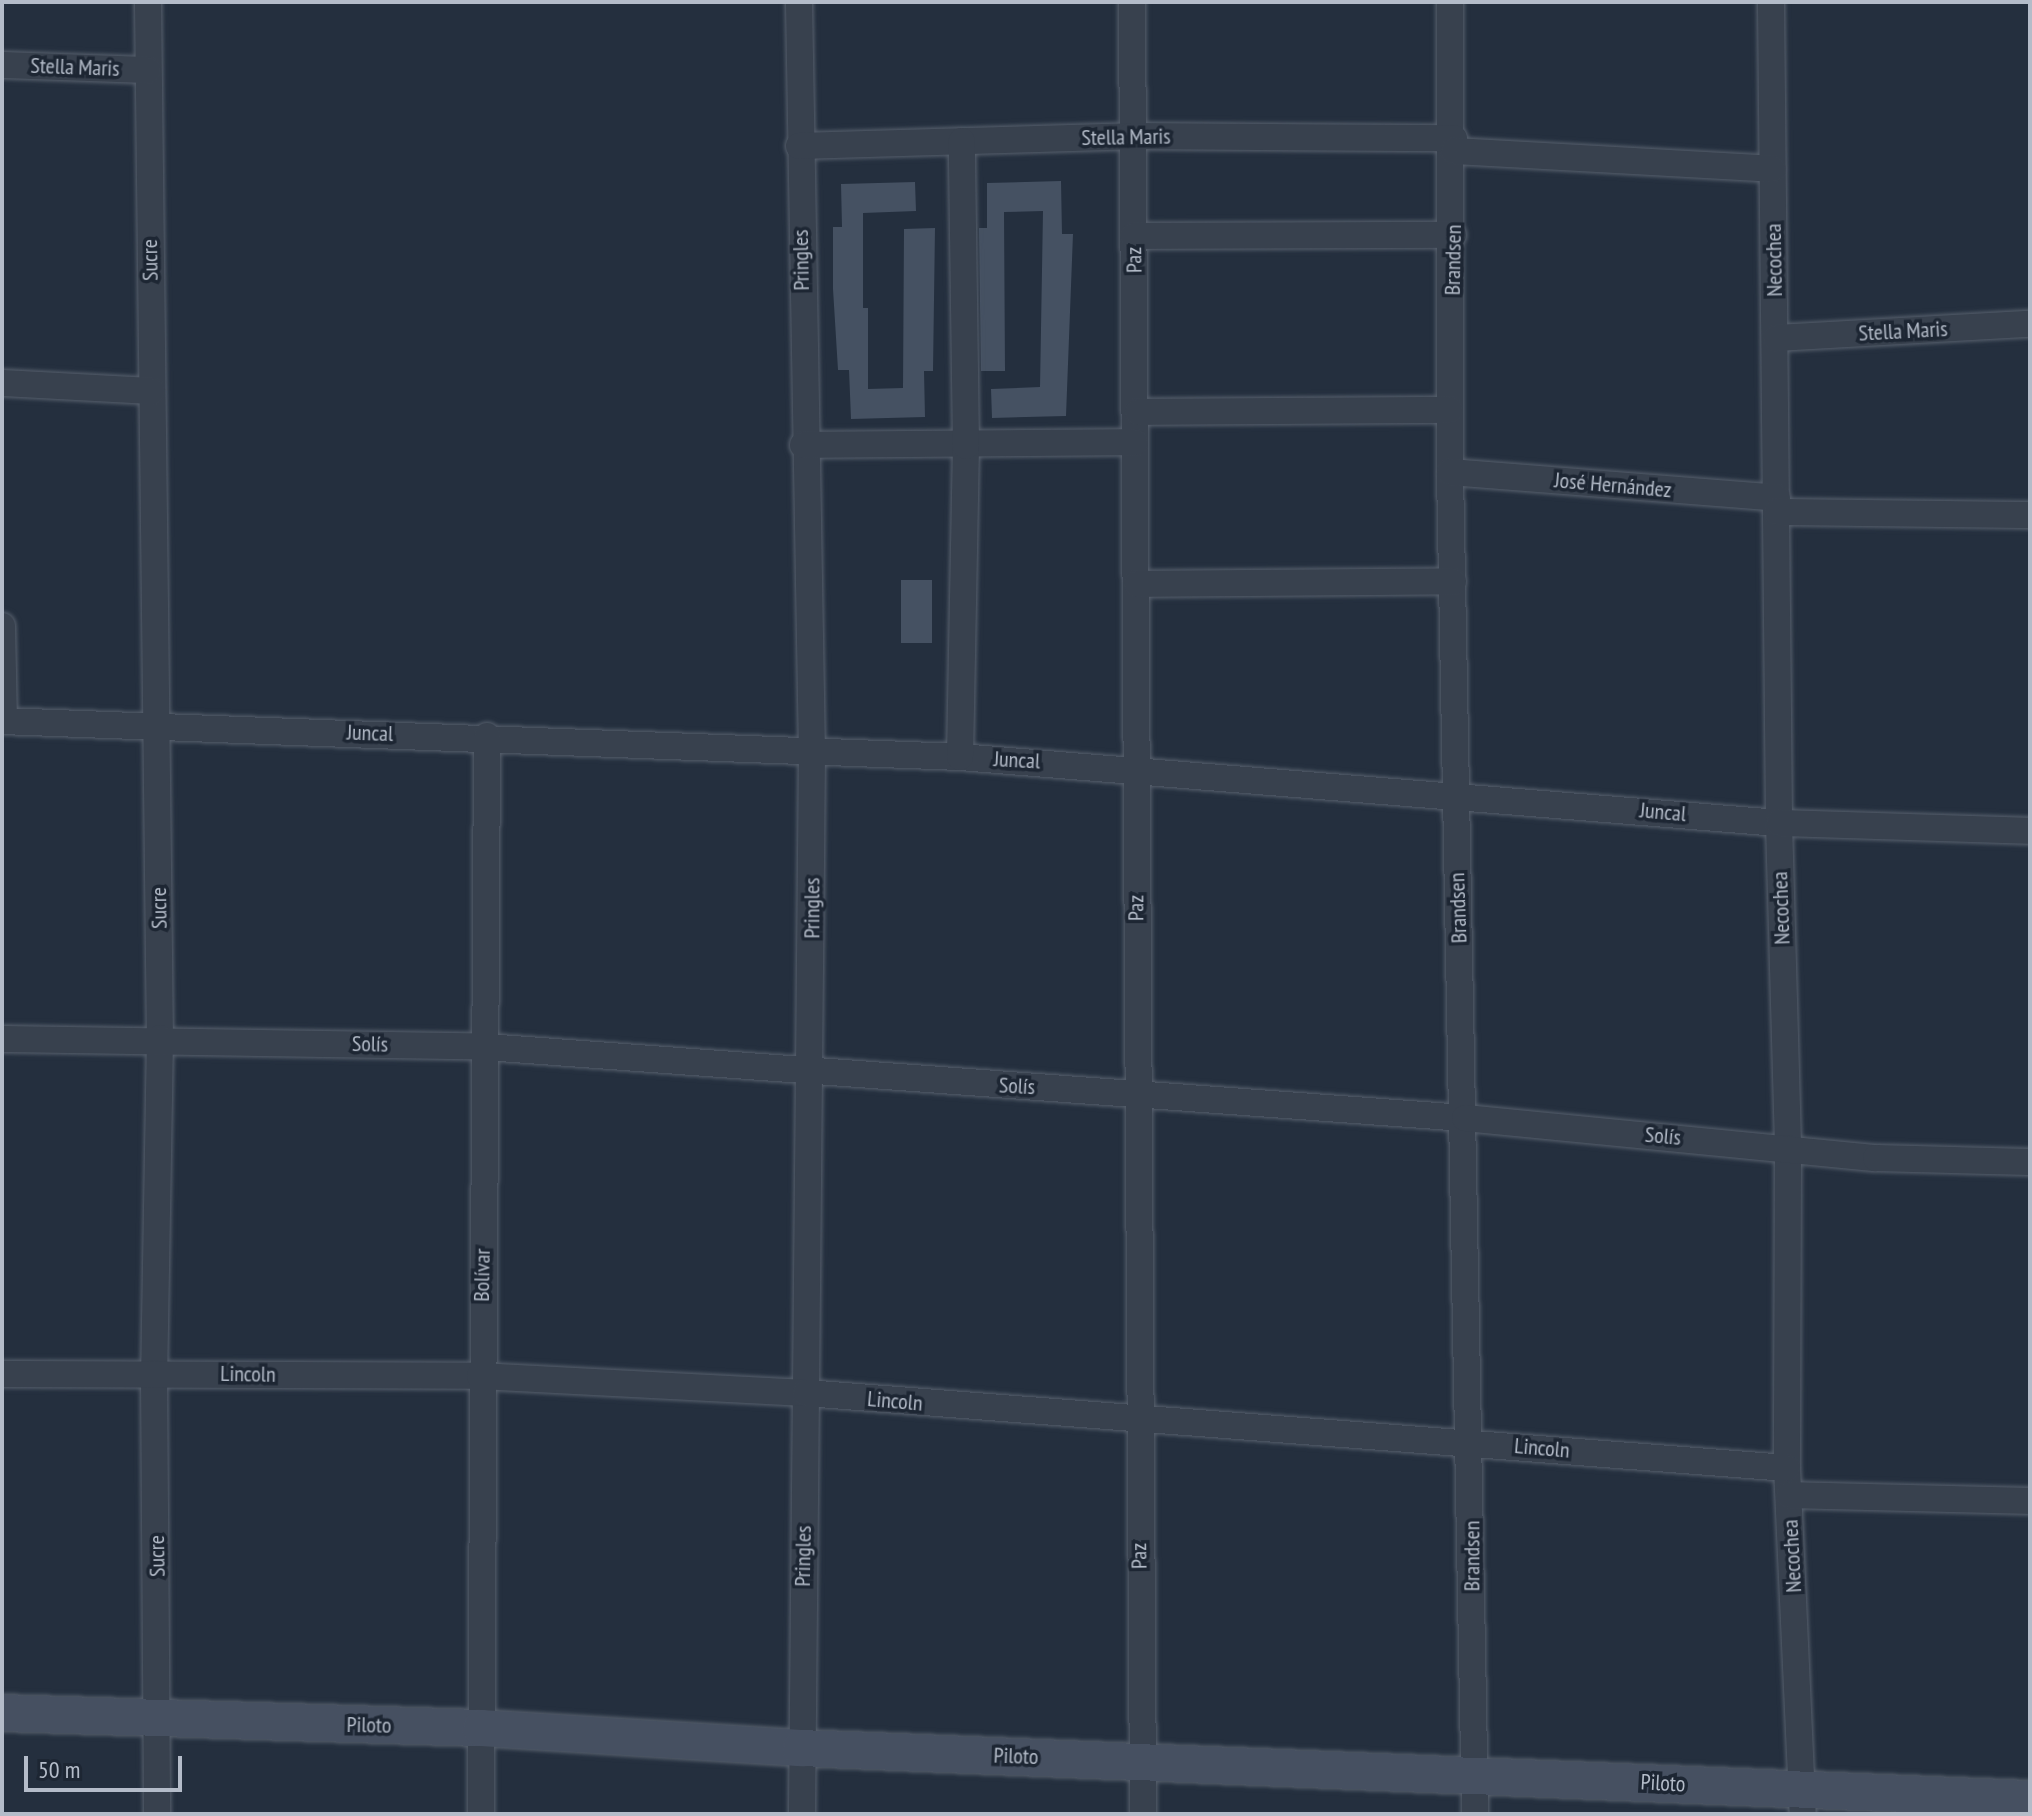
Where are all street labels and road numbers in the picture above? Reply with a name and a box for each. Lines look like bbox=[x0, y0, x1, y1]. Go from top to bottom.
street label: Stella Maris bbox=[30, 52, 120, 82]
street label: Stella Maris bbox=[1081, 123, 1171, 151]
street label: Necochea bbox=[1760, 223, 1788, 297]
street label: Brandsen bbox=[1439, 224, 1467, 296]
street label: Pringles bbox=[787, 229, 815, 291]
street label: Sucre bbox=[136, 239, 164, 281]
street label: Paz bbox=[1121, 247, 1147, 273]
street label: Stella Maris bbox=[1858, 315, 1948, 347]
street label: José Hernández bbox=[1553, 467, 1673, 503]
street label: Juncal bbox=[346, 719, 394, 747]
street label: Juncal bbox=[993, 746, 1041, 774]
street label: Juncal bbox=[1639, 797, 1687, 827]
street label: Necochea bbox=[1767, 871, 1795, 945]
street label: Brandsen bbox=[1444, 872, 1472, 944]
street label: Pringles bbox=[799, 878, 825, 938]
street label: Sucre bbox=[145, 887, 173, 929]
street label: Paz bbox=[1123, 895, 1149, 921]
street label: Solís bbox=[352, 1030, 388, 1058]
street label: Solís bbox=[998, 1072, 1036, 1100]
street label: Solís bbox=[1644, 1121, 1682, 1151]
street label: Bolívar bbox=[468, 1248, 496, 1302]
street label: Lincoln bbox=[220, 1360, 276, 1388]
street label: Lincoln bbox=[866, 1385, 924, 1417]
street label: Lincoln bbox=[1513, 1432, 1571, 1464]
street label: Necochea bbox=[1777, 1519, 1807, 1593]
street label: Brandsen bbox=[1459, 1521, 1485, 1591]
street label: Pringles bbox=[789, 1525, 817, 1587]
street label: Sucre bbox=[143, 1535, 171, 1577]
street label: Paz bbox=[1126, 1543, 1152, 1569]
street label: Piloto bbox=[346, 1711, 392, 1739]
street label: Piloto bbox=[993, 1742, 1039, 1770]
street label: Piloto bbox=[1640, 1769, 1686, 1797]

